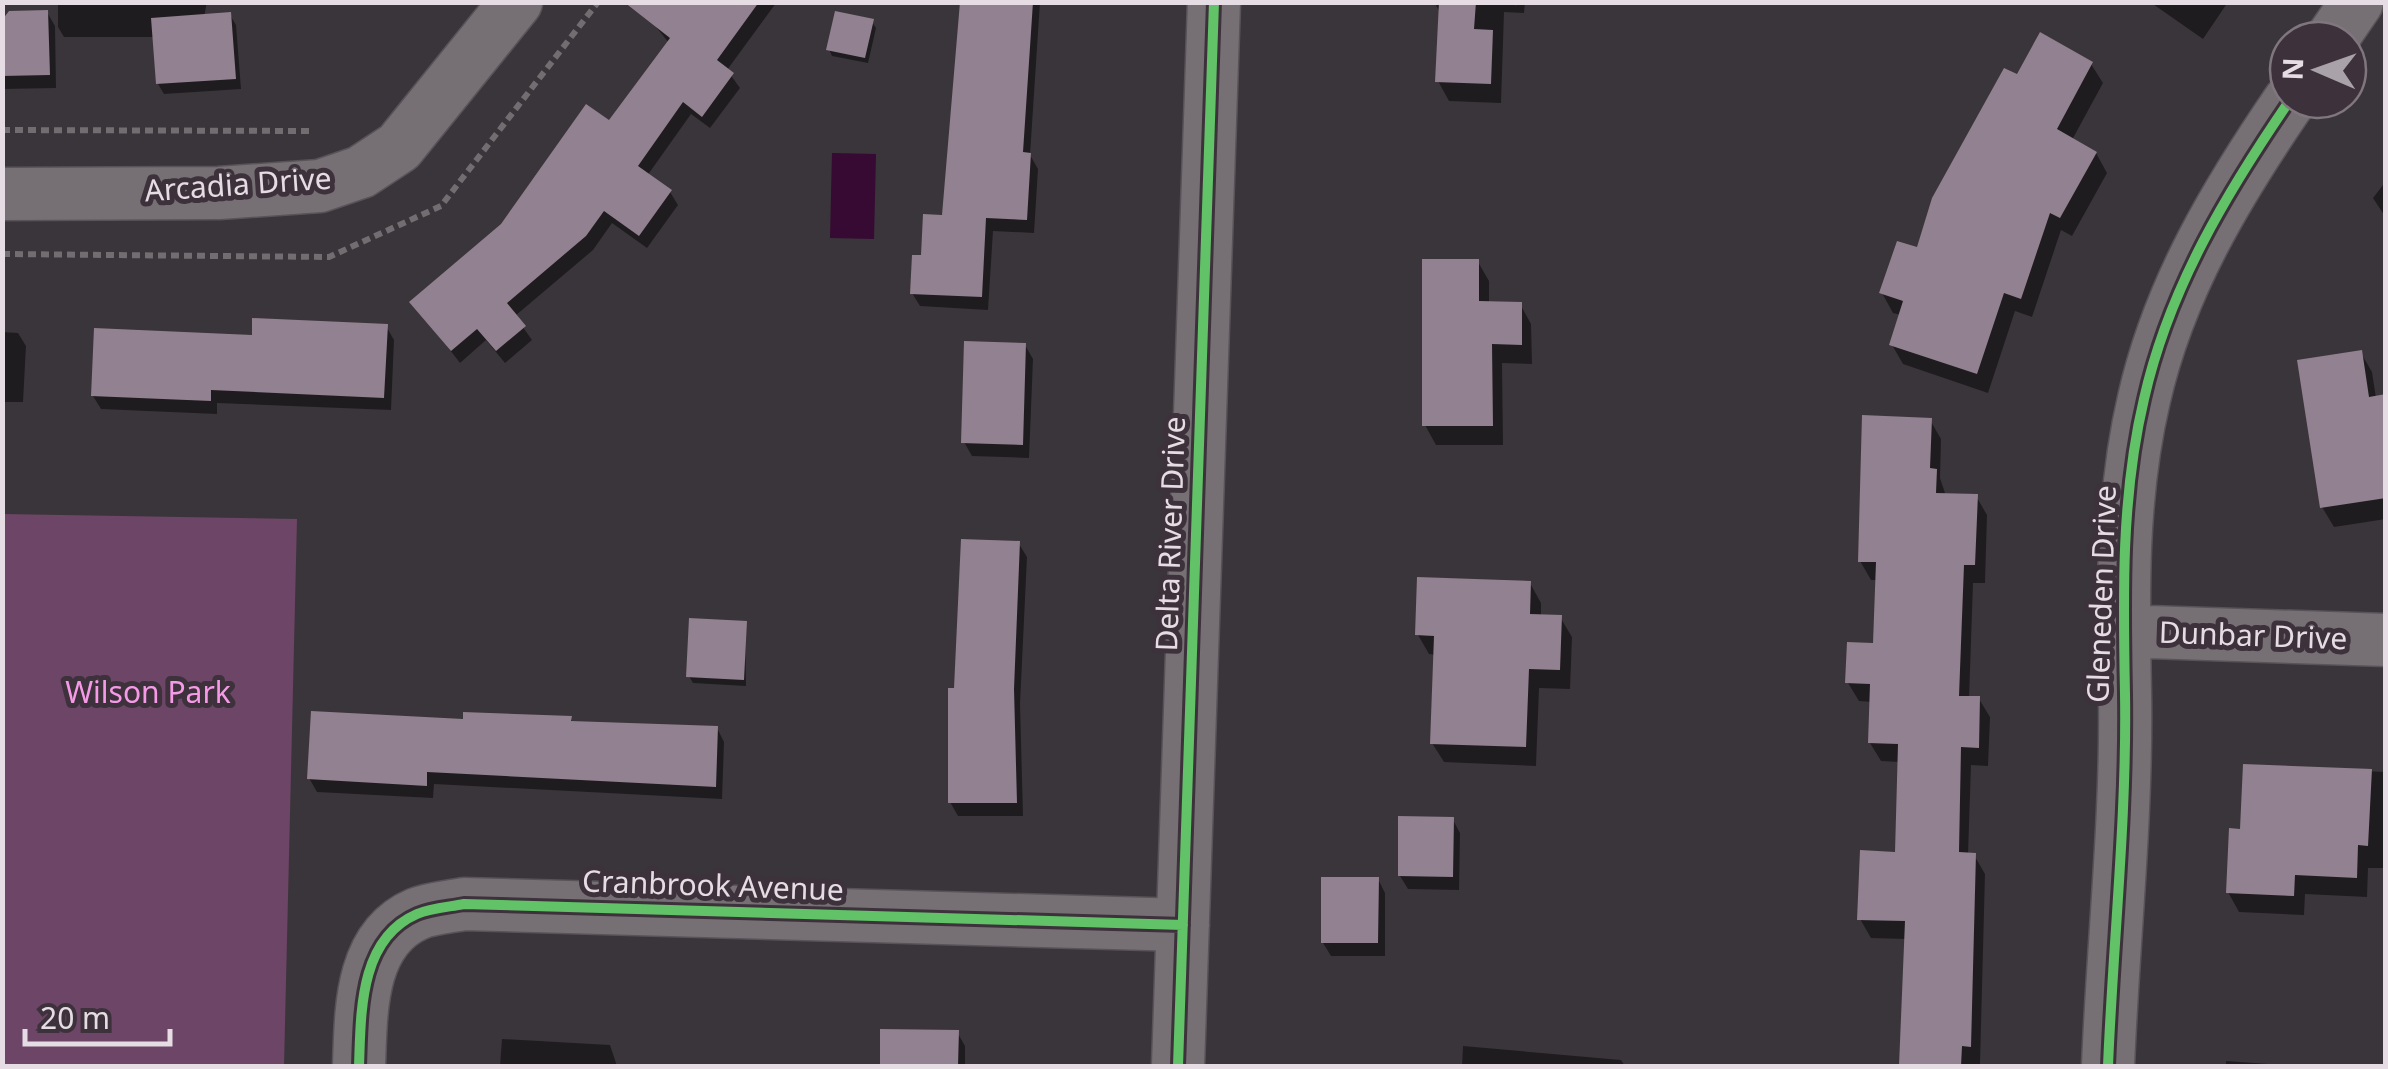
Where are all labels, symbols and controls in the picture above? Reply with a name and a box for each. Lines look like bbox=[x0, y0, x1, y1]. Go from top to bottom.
north arrow bbox=[2268, 20, 2368, 120]
text: N bbox=[2273, 57, 2311, 81]
street label: Arcadia Drive bbox=[143, 157, 333, 210]
street label: Delta River Drive bbox=[1145, 416, 1194, 652]
street label: Gleneden Drive bbox=[2076, 484, 2125, 704]
street label: Dunbar Drive bbox=[2158, 611, 2348, 658]
park label: Wilson Park bbox=[65, 671, 231, 712]
street label: Cranbrook Avenue bbox=[582, 859, 845, 910]
scale bar bbox=[25, 984, 170, 1046]
text: 20 m bbox=[40, 997, 110, 1038]

